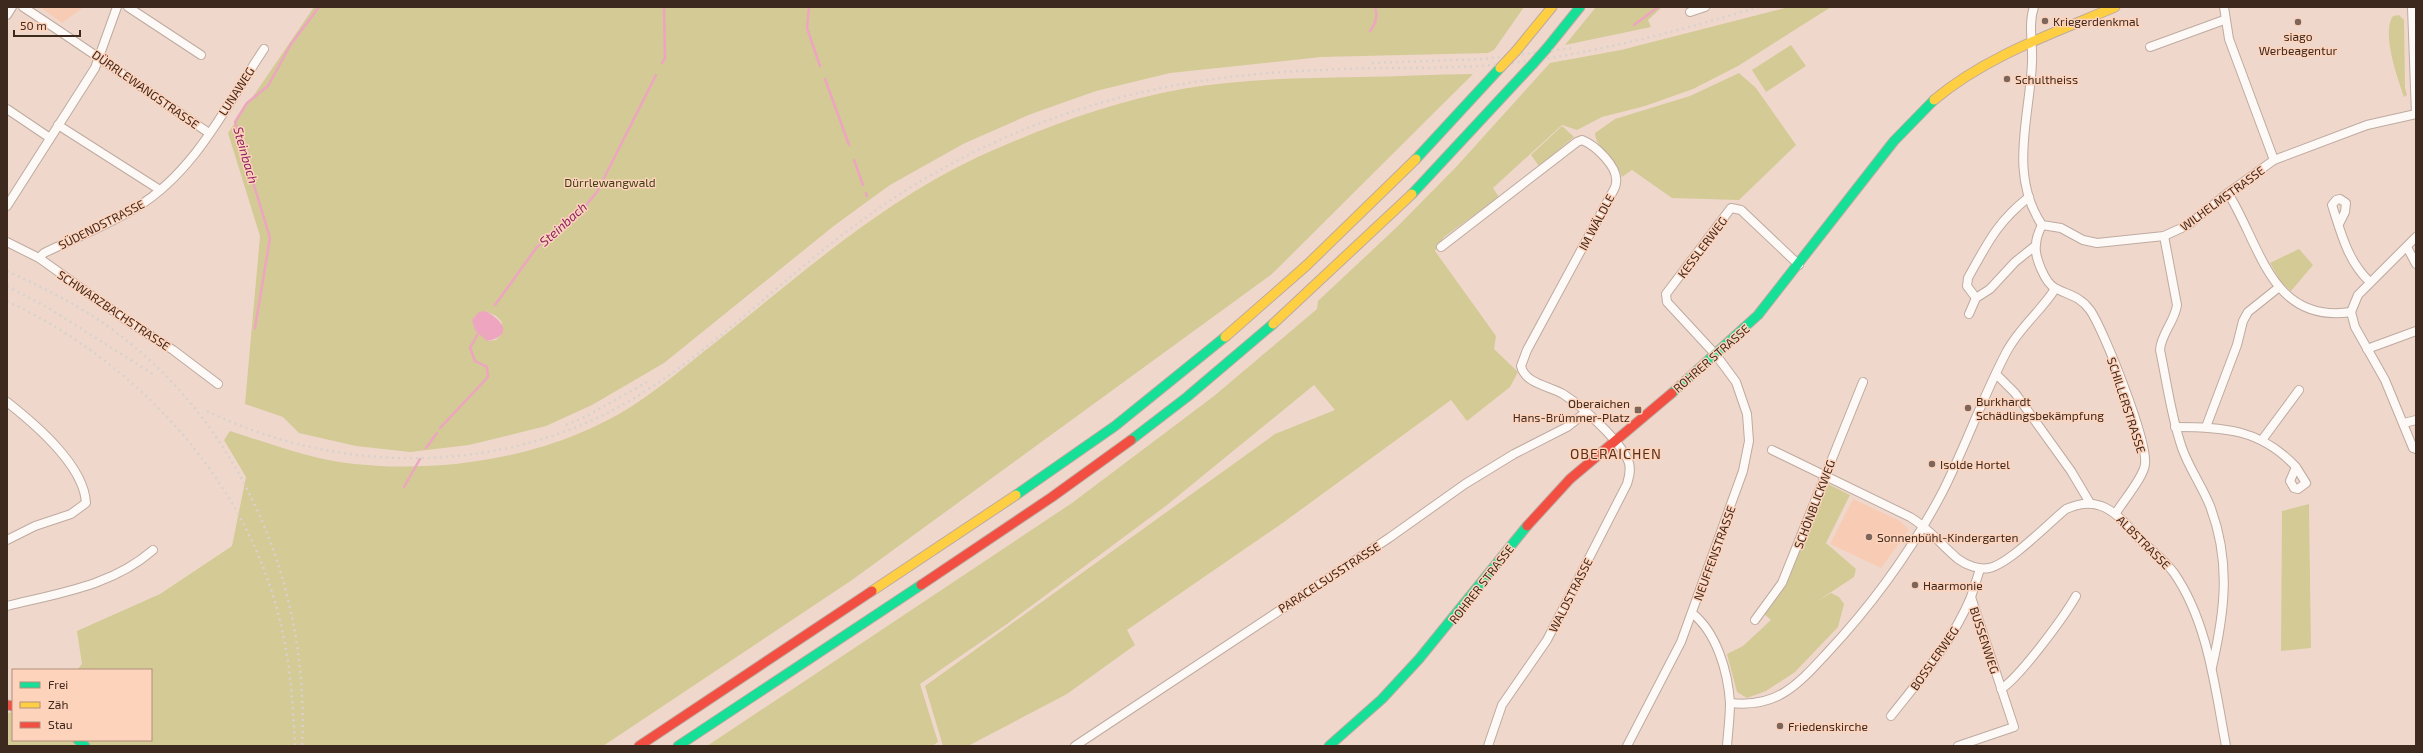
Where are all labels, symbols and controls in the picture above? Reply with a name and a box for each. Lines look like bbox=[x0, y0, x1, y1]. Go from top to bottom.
scale bar bbox=[14, 12, 80, 38]
place label: Kriegerdenkmal bbox=[2053, 14, 2140, 28]
marker: Kriegerdenkmal bbox=[2040, 16, 2050, 26]
marker: siago Werbeagentur bbox=[2293, 17, 2303, 27]
text: 50 m bbox=[20, 18, 47, 32]
place label: siago Werbeagentur bbox=[2259, 29, 2337, 57]
street label: DÜRRLEWANGSTRASSE bbox=[90, 47, 202, 131]
street label: LUNAWEG bbox=[215, 64, 257, 118]
place label: Schultheiss bbox=[2015, 72, 2078, 86]
marker: Schultheiss bbox=[2002, 74, 2012, 84]
water label: Steinbach bbox=[230, 125, 262, 185]
street label: WILHELMSTRASSE bbox=[2177, 163, 2267, 233]
park label: Dürrlewangwald bbox=[564, 175, 656, 189]
street label: IM WÄLDLE bbox=[1575, 191, 1617, 253]
street label: SÜDENDSTRASSE bbox=[56, 196, 147, 252]
water label: Steinbach bbox=[536, 198, 590, 250]
street label: KESSLERWEG bbox=[1674, 214, 1730, 280]
street label: SCHWARZBACHSTRASSE bbox=[55, 267, 173, 353]
street label: ROHRER STRASSE bbox=[1670, 321, 1752, 395]
street label: SCHILLERSTRASSE bbox=[2105, 355, 2149, 455]
place label: Burkhardt Schädlingsbekämpfung bbox=[1976, 394, 2104, 422]
place label: Oberaichen Hans-Brümmer-Platz bbox=[1513, 396, 1630, 424]
marker: Burkhardt Schädlingsbekämpfung bbox=[1963, 403, 1973, 413]
marker: Oberaichen Hans-Brümmer-Platz bbox=[1633, 405, 1643, 415]
district label: OBERAICHEN bbox=[1570, 445, 1662, 462]
street label: SCHÖNBLICKWEG bbox=[1791, 457, 1837, 551]
place label: Isolde Hortel bbox=[1940, 457, 2010, 471]
marker: Isolde Hortel bbox=[1927, 459, 1937, 469]
street label: NEUFFENSTRASSE bbox=[1690, 503, 1738, 602]
street label: ALBSTRASSE bbox=[2114, 512, 2174, 572]
place label: Sonnenbühl-Kindergarten bbox=[1877, 530, 2018, 544]
marker: Sonnenbühl-Kindergarten bbox=[1864, 532, 1874, 542]
street label: PARACELSUSSTRASSE bbox=[1275, 539, 1383, 615]
street label: ROHRER STRASSE bbox=[1446, 541, 1516, 626]
street label: WALDSTRASSE bbox=[1545, 555, 1595, 634]
place label: Haarmonie bbox=[1923, 578, 1983, 592]
marker: Haarmonie bbox=[1910, 580, 1920, 590]
street label: BUSSENWEG bbox=[1968, 605, 2002, 675]
street label: BOSSLERWEG bbox=[1907, 623, 1961, 693]
legend bbox=[12, 669, 152, 741]
text: Frei bbox=[48, 677, 68, 691]
text: Zäh bbox=[48, 697, 68, 711]
text: Stau bbox=[48, 717, 73, 731]
place label: Friedenskirche bbox=[1788, 719, 1868, 733]
marker: Friedenskirche bbox=[1775, 721, 1785, 731]

